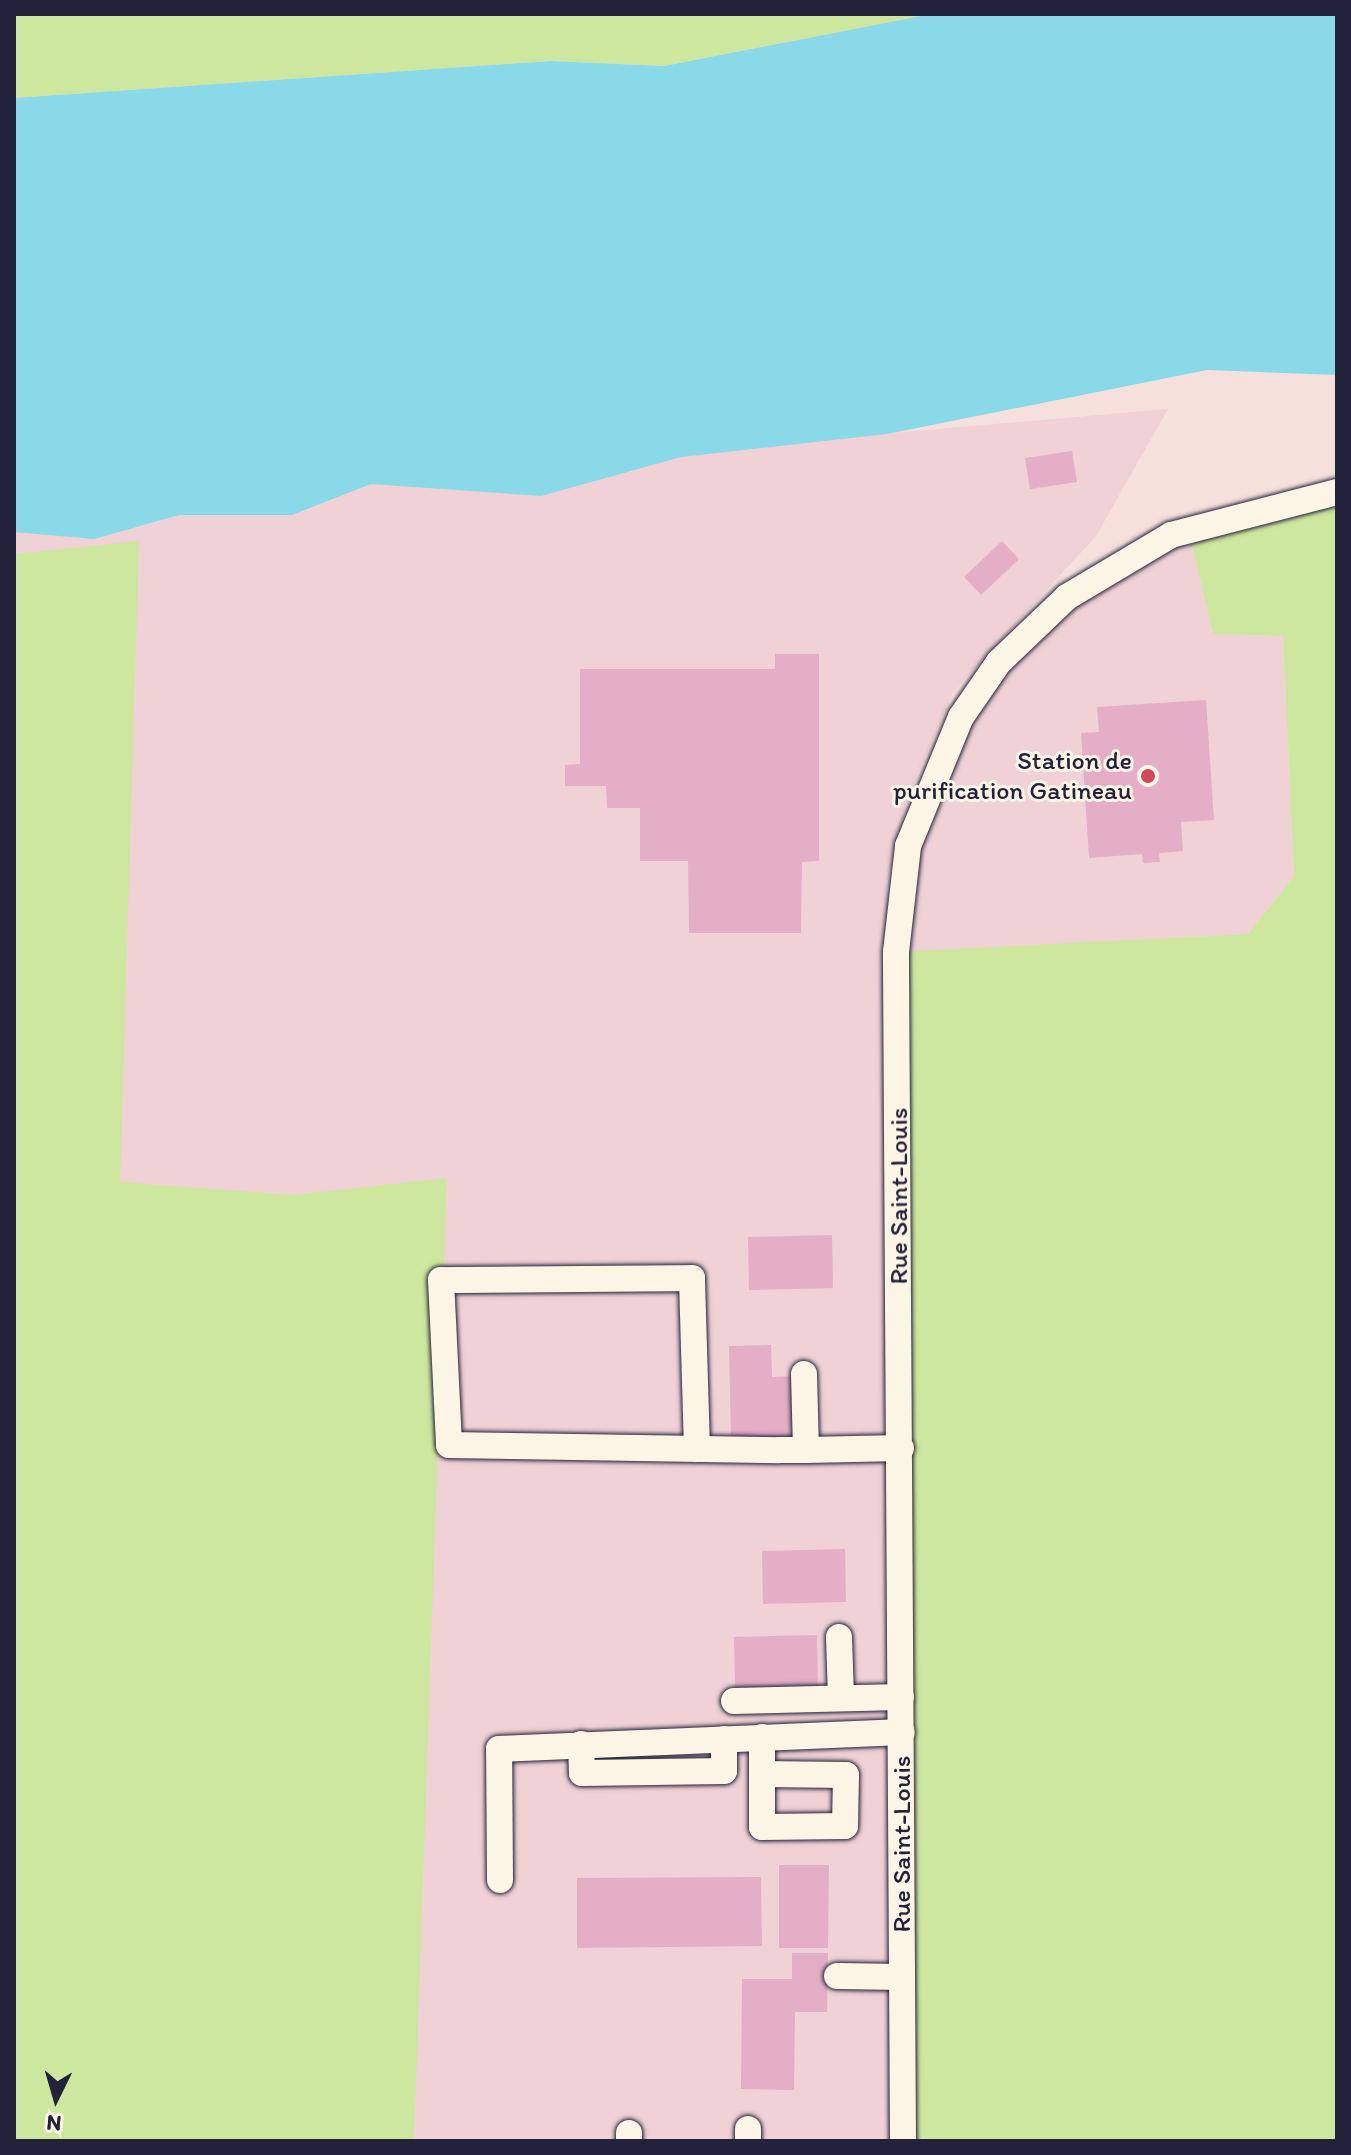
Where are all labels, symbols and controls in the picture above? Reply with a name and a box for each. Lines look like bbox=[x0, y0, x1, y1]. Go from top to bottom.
place label: Station de purification Gatineau bbox=[894, 745, 1132, 806]
marker: Station de purification Gatineau bbox=[1139, 767, 1157, 785]
street label: Rue Saint-Louis bbox=[883, 1107, 915, 1285]
street label: Rue Saint-Louis bbox=[886, 1755, 918, 1933]
north arrow bbox=[16, 2059, 96, 2139]
text: N bbox=[45, 2109, 62, 2138]

